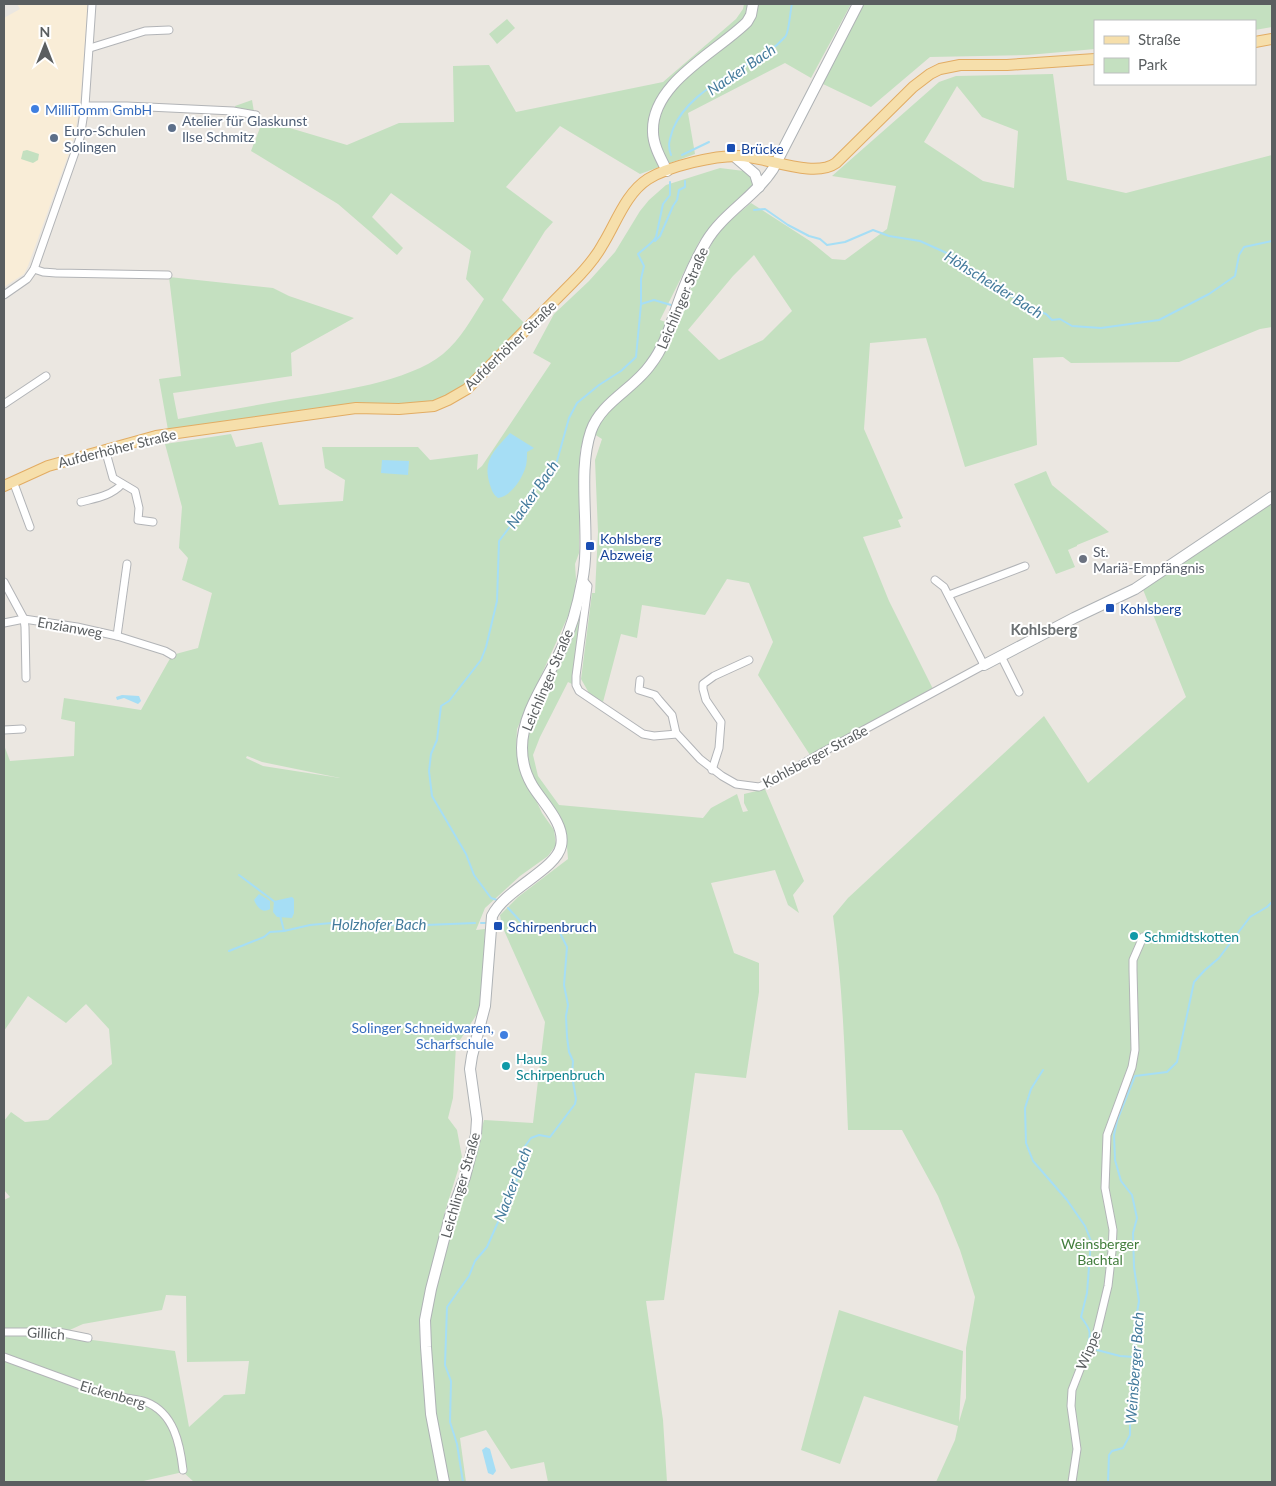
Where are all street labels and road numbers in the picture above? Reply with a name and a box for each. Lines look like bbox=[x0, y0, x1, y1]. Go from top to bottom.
street label: Leichlinger Straße bbox=[653, 244, 711, 352]
street label: Aufderhöher Straße bbox=[460, 297, 560, 393]
street label: Aufderhöher Straße bbox=[56, 425, 178, 471]
street label: Enzianweg bbox=[36, 613, 104, 641]
street label: Leichlinger Straße bbox=[518, 626, 576, 734]
street label: Kohlsberger Straße bbox=[759, 721, 871, 791]
street label: Leichlinger Straße bbox=[437, 1130, 483, 1240]
street label: Gillich bbox=[26, 1323, 66, 1343]
street label: Wippe bbox=[1072, 1328, 1104, 1372]
street label: Eickenberg bbox=[78, 1377, 148, 1411]

